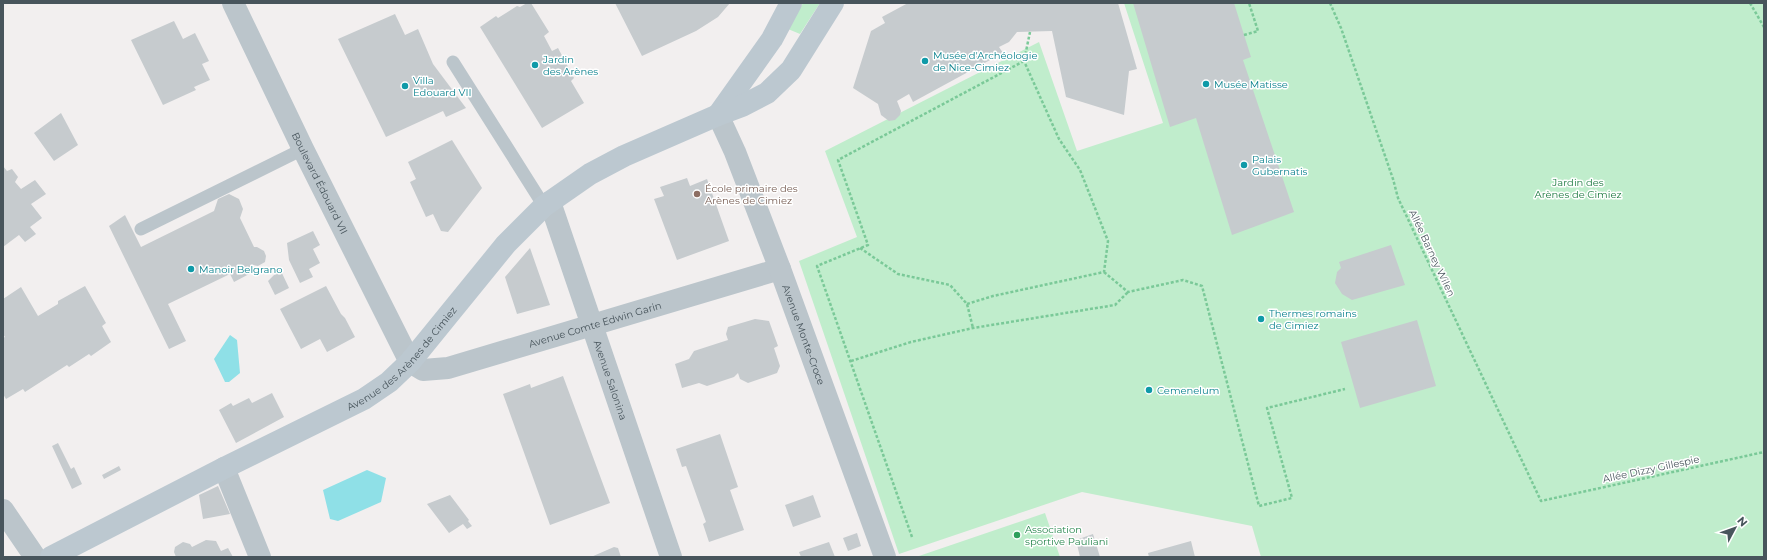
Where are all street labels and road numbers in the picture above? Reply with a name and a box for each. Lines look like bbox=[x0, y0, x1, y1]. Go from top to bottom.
street label: Boulevard Édouard VII bbox=[289, 130, 351, 236]
street label: Allée Barney Wilen bbox=[1406, 207, 1458, 299]
street label: Avenue Monte-Croce bbox=[780, 283, 828, 387]
street label: Avenue Comte Edwin Garin bbox=[527, 298, 663, 350]
street label: Avenue des Arènes de Cimiez bbox=[344, 304, 459, 413]
street label: Avenue Salonina bbox=[591, 338, 630, 422]
street label: Allée Dizzy Gillespie bbox=[1601, 452, 1701, 486]

